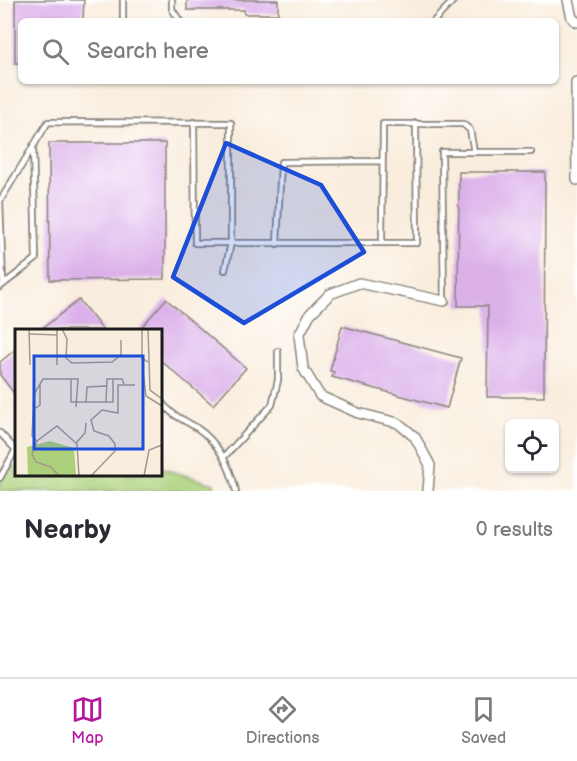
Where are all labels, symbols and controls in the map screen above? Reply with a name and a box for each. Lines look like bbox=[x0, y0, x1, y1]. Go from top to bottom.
search box bbox=[18, 18, 559, 84]
icon: search bbox=[39, 35, 72, 68]
text: Search here bbox=[87, 38, 209, 65]
inset map bbox=[15, 329, 162, 476]
map controls bbox=[505, 419, 559, 473]
button: locate bbox=[505, 419, 559, 473]
text: Nearby bbox=[24, 515, 111, 546]
text: 0 results bbox=[476, 518, 553, 542]
tab: Map bbox=[71, 693, 104, 748]
tab: Directions bbox=[246, 693, 319, 748]
tab: Saved bbox=[461, 693, 506, 748]

